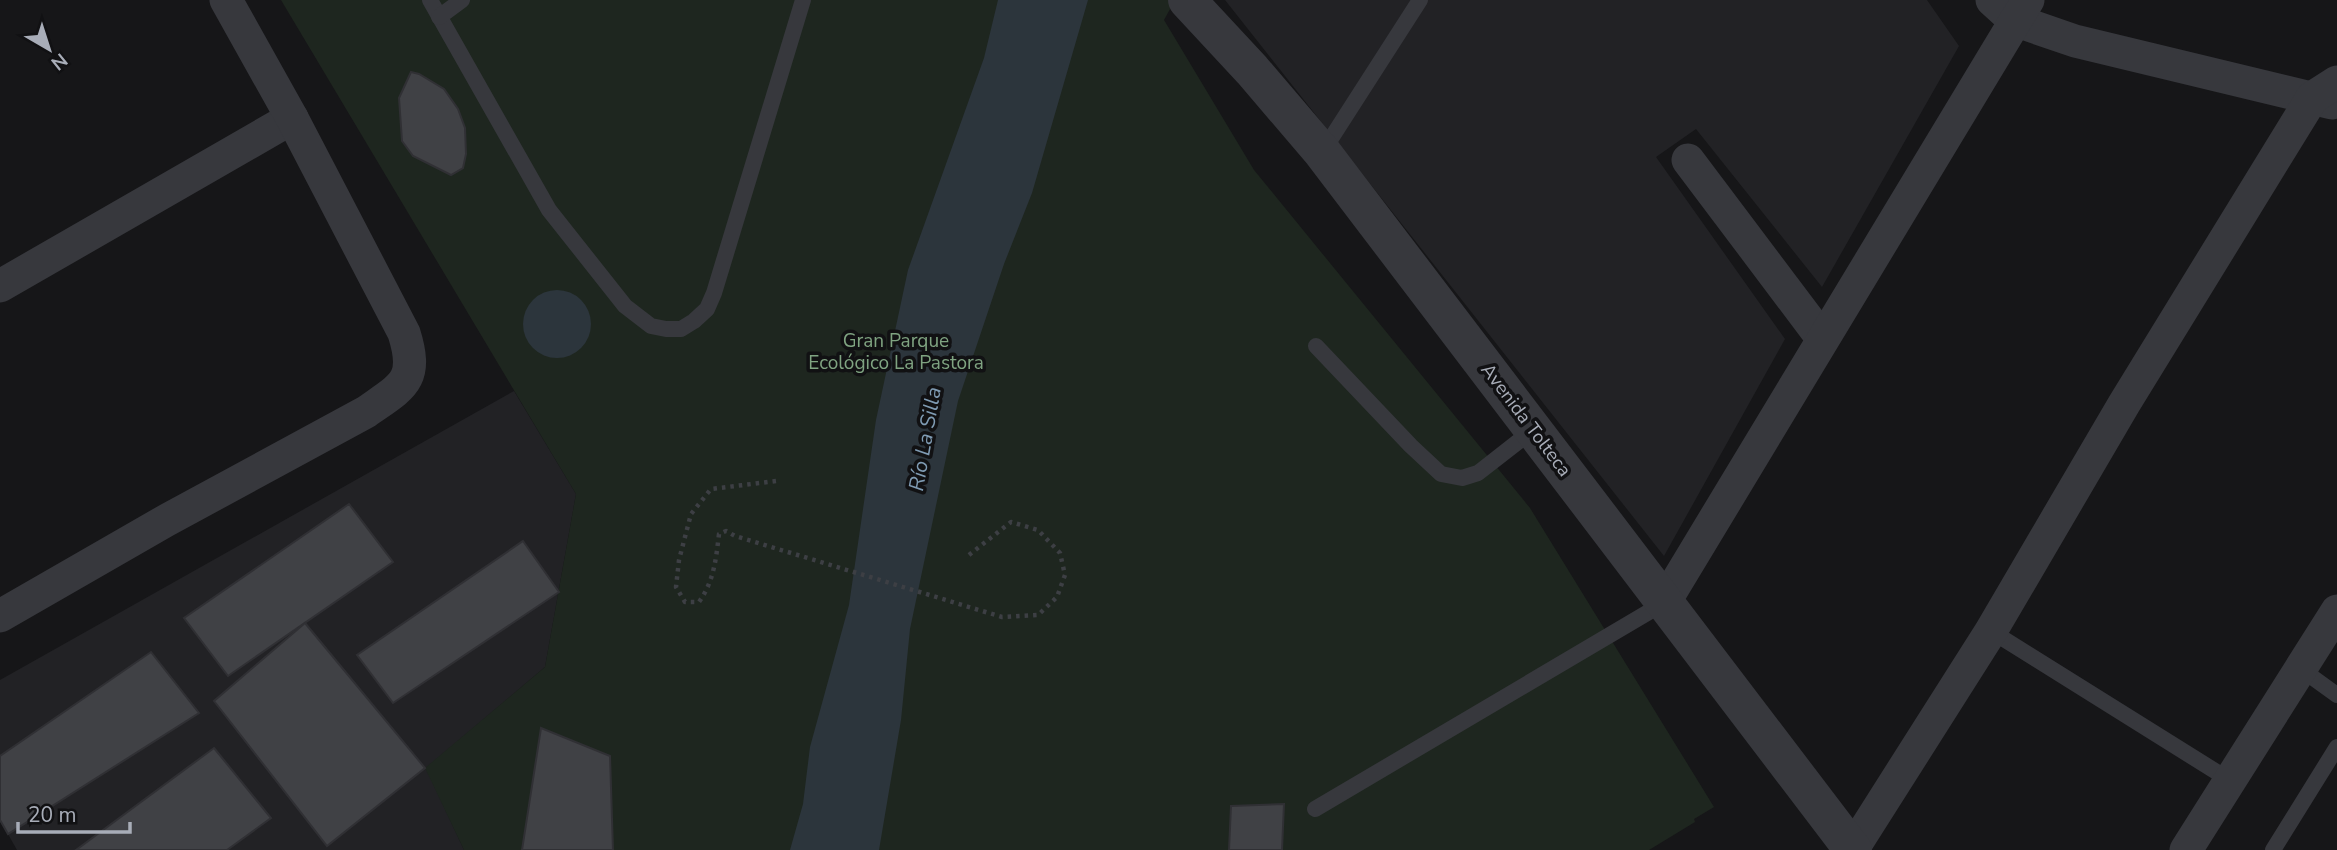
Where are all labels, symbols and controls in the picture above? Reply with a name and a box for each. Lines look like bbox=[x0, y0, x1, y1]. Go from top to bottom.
north arrow bbox=[14, 14, 84, 84]
text: N bbox=[45, 47, 73, 76]
park label: Gran Parque Ecológico La Pastora bbox=[808, 328, 984, 376]
street label: Avenida Tolteca bbox=[1475, 358, 1577, 482]
water label: Río La Silla bbox=[902, 385, 948, 493]
scale bar bbox=[18, 790, 130, 834]
text: 20 m bbox=[28, 801, 77, 829]

